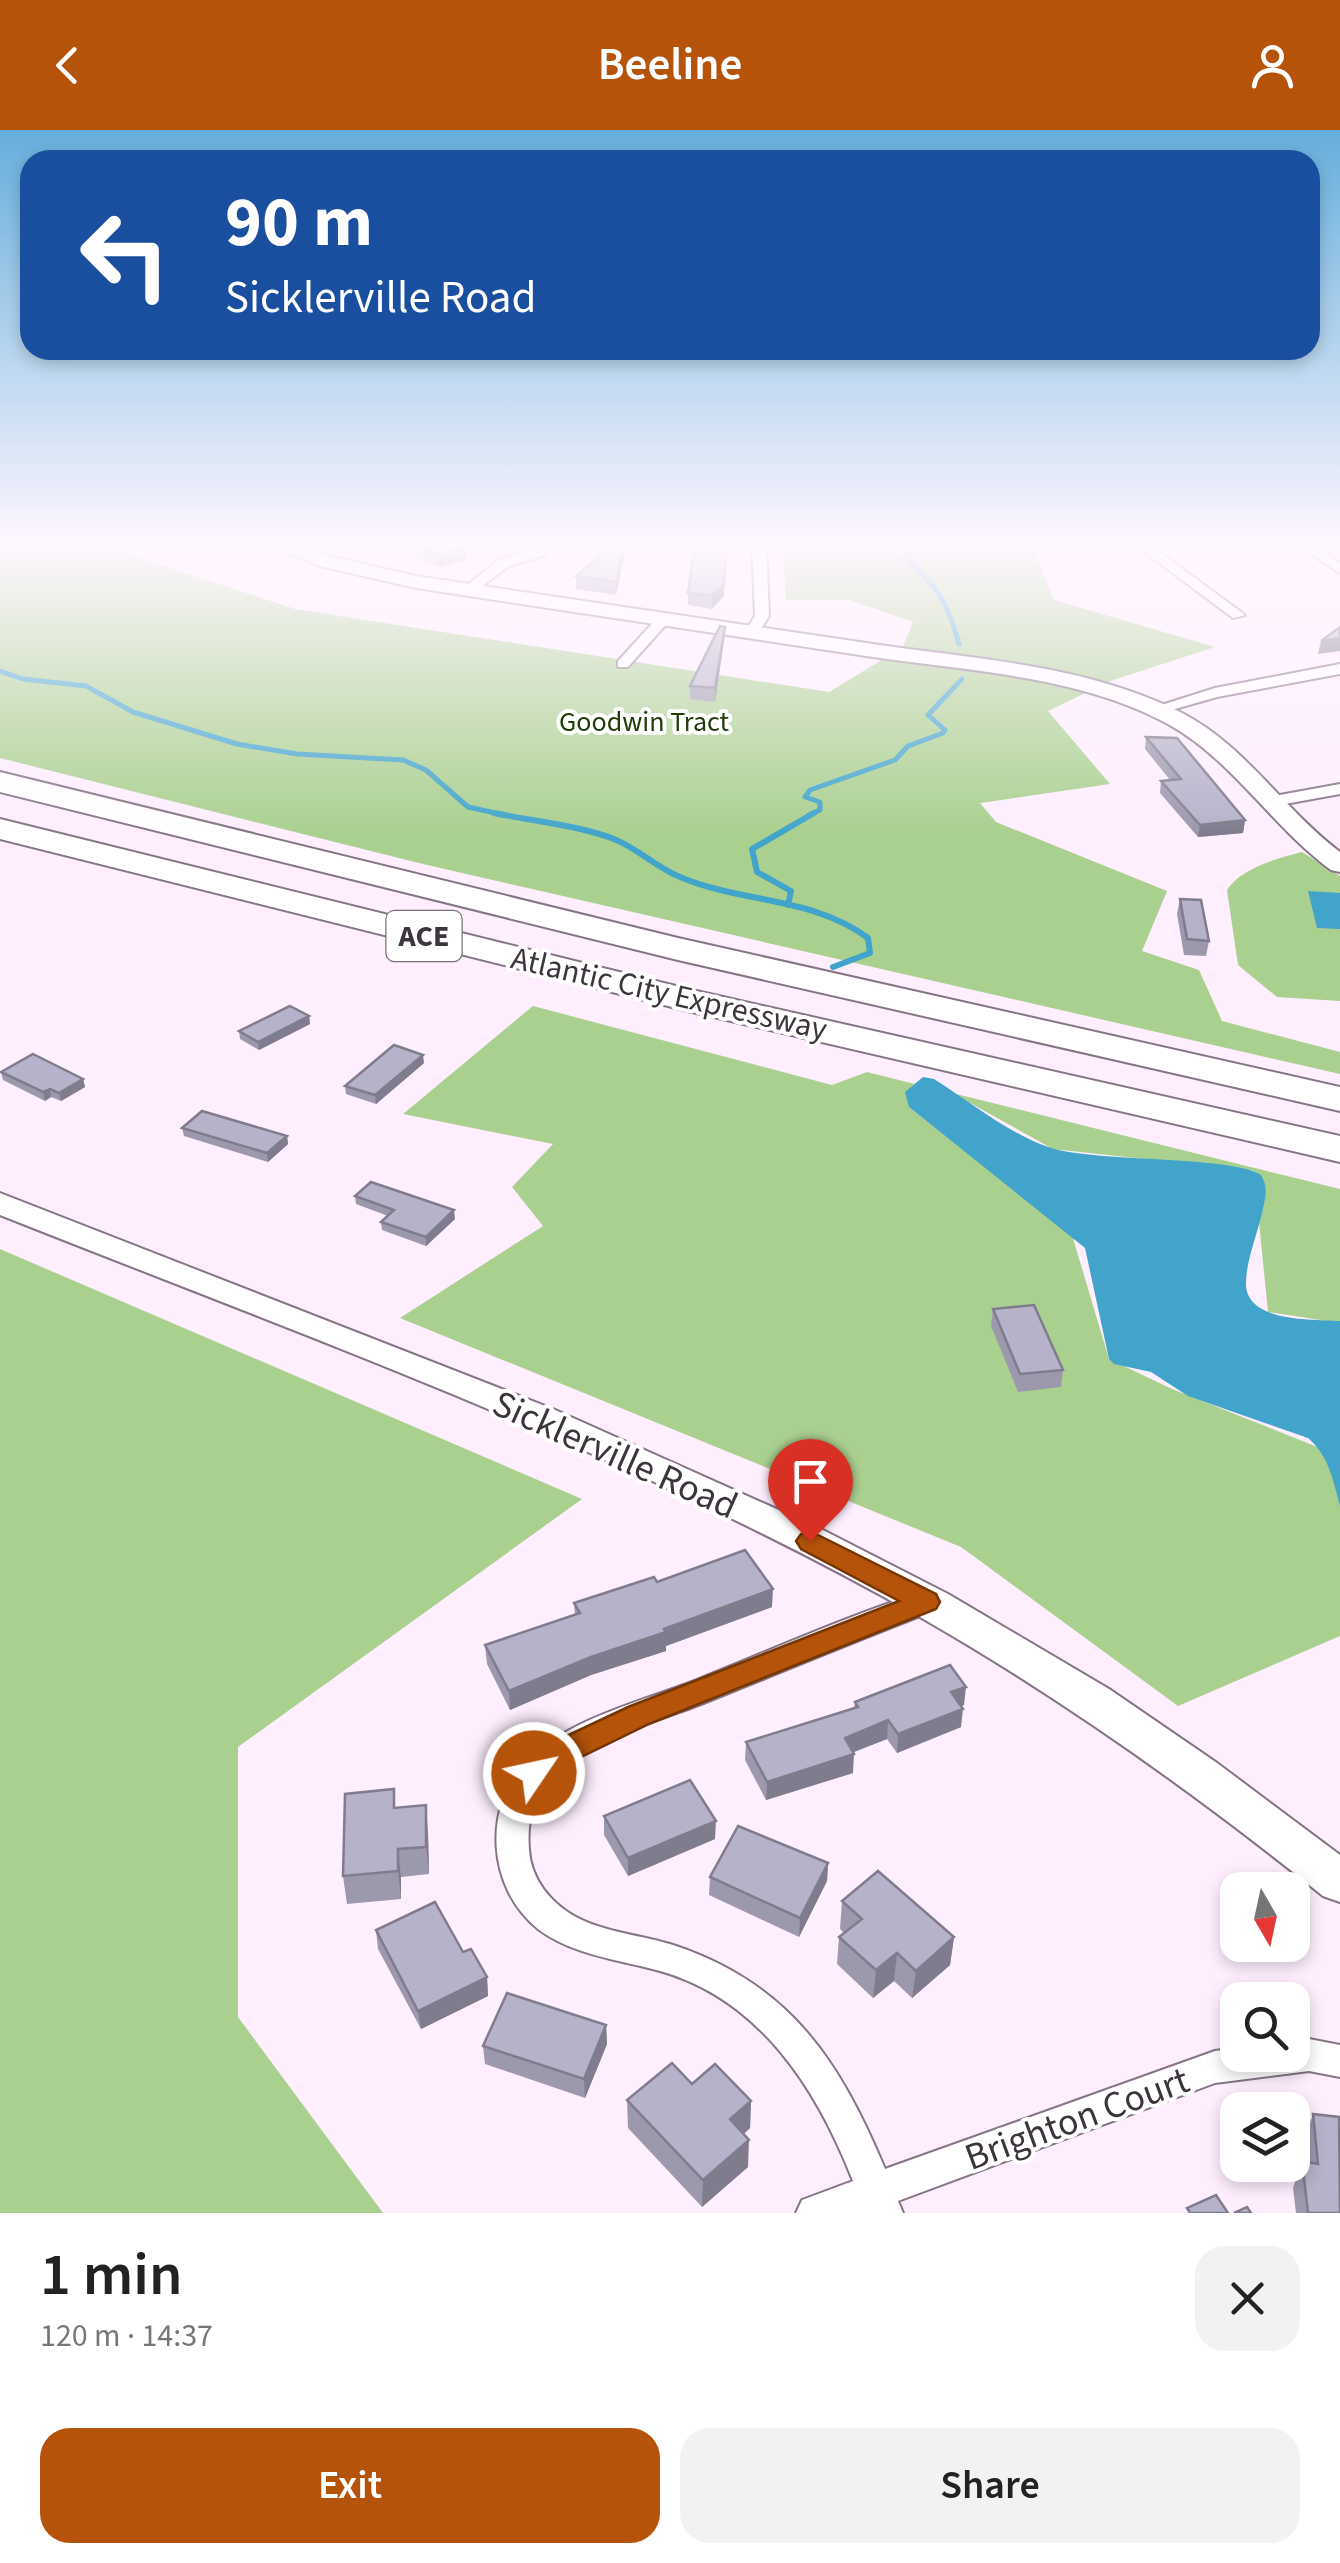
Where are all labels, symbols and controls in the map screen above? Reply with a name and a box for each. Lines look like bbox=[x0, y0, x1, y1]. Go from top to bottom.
text: Beeline bbox=[598, 33, 742, 97]
icon: back bbox=[40, 38, 95, 93]
icon: person bbox=[1245, 38, 1300, 93]
text: 90 m bbox=[225, 173, 373, 273]
icon: left bbox=[60, 190, 190, 320]
text: Sicklerville Road bbox=[225, 266, 536, 330]
park label: Goodwin Tract bbox=[559, 702, 729, 742]
road number: ACE bbox=[386, 911, 462, 961]
street label: Atlantic City Expressway bbox=[507, 935, 831, 1053]
street label: Sicklerville Road bbox=[484, 1377, 746, 1533]
pin bbox=[768, 1439, 853, 1542]
icon: arrive bbox=[783, 1454, 838, 1509]
position arrow bbox=[482, 1721, 586, 1825]
north arrow bbox=[1220, 1872, 1310, 1962]
map controls bbox=[1220, 1872, 1310, 2182]
button: search bbox=[1220, 1982, 1310, 2072]
street label: Brighton Court bbox=[957, 2053, 1197, 2185]
button: layers bbox=[1220, 2092, 1310, 2182]
text: 1 min bbox=[40, 2233, 183, 2318]
button: close bbox=[1195, 2246, 1300, 2351]
text: 120 m · 14:37 bbox=[40, 2313, 213, 2359]
button: Exit bbox=[40, 2428, 660, 2543]
button: Share bbox=[680, 2428, 1300, 2543]

